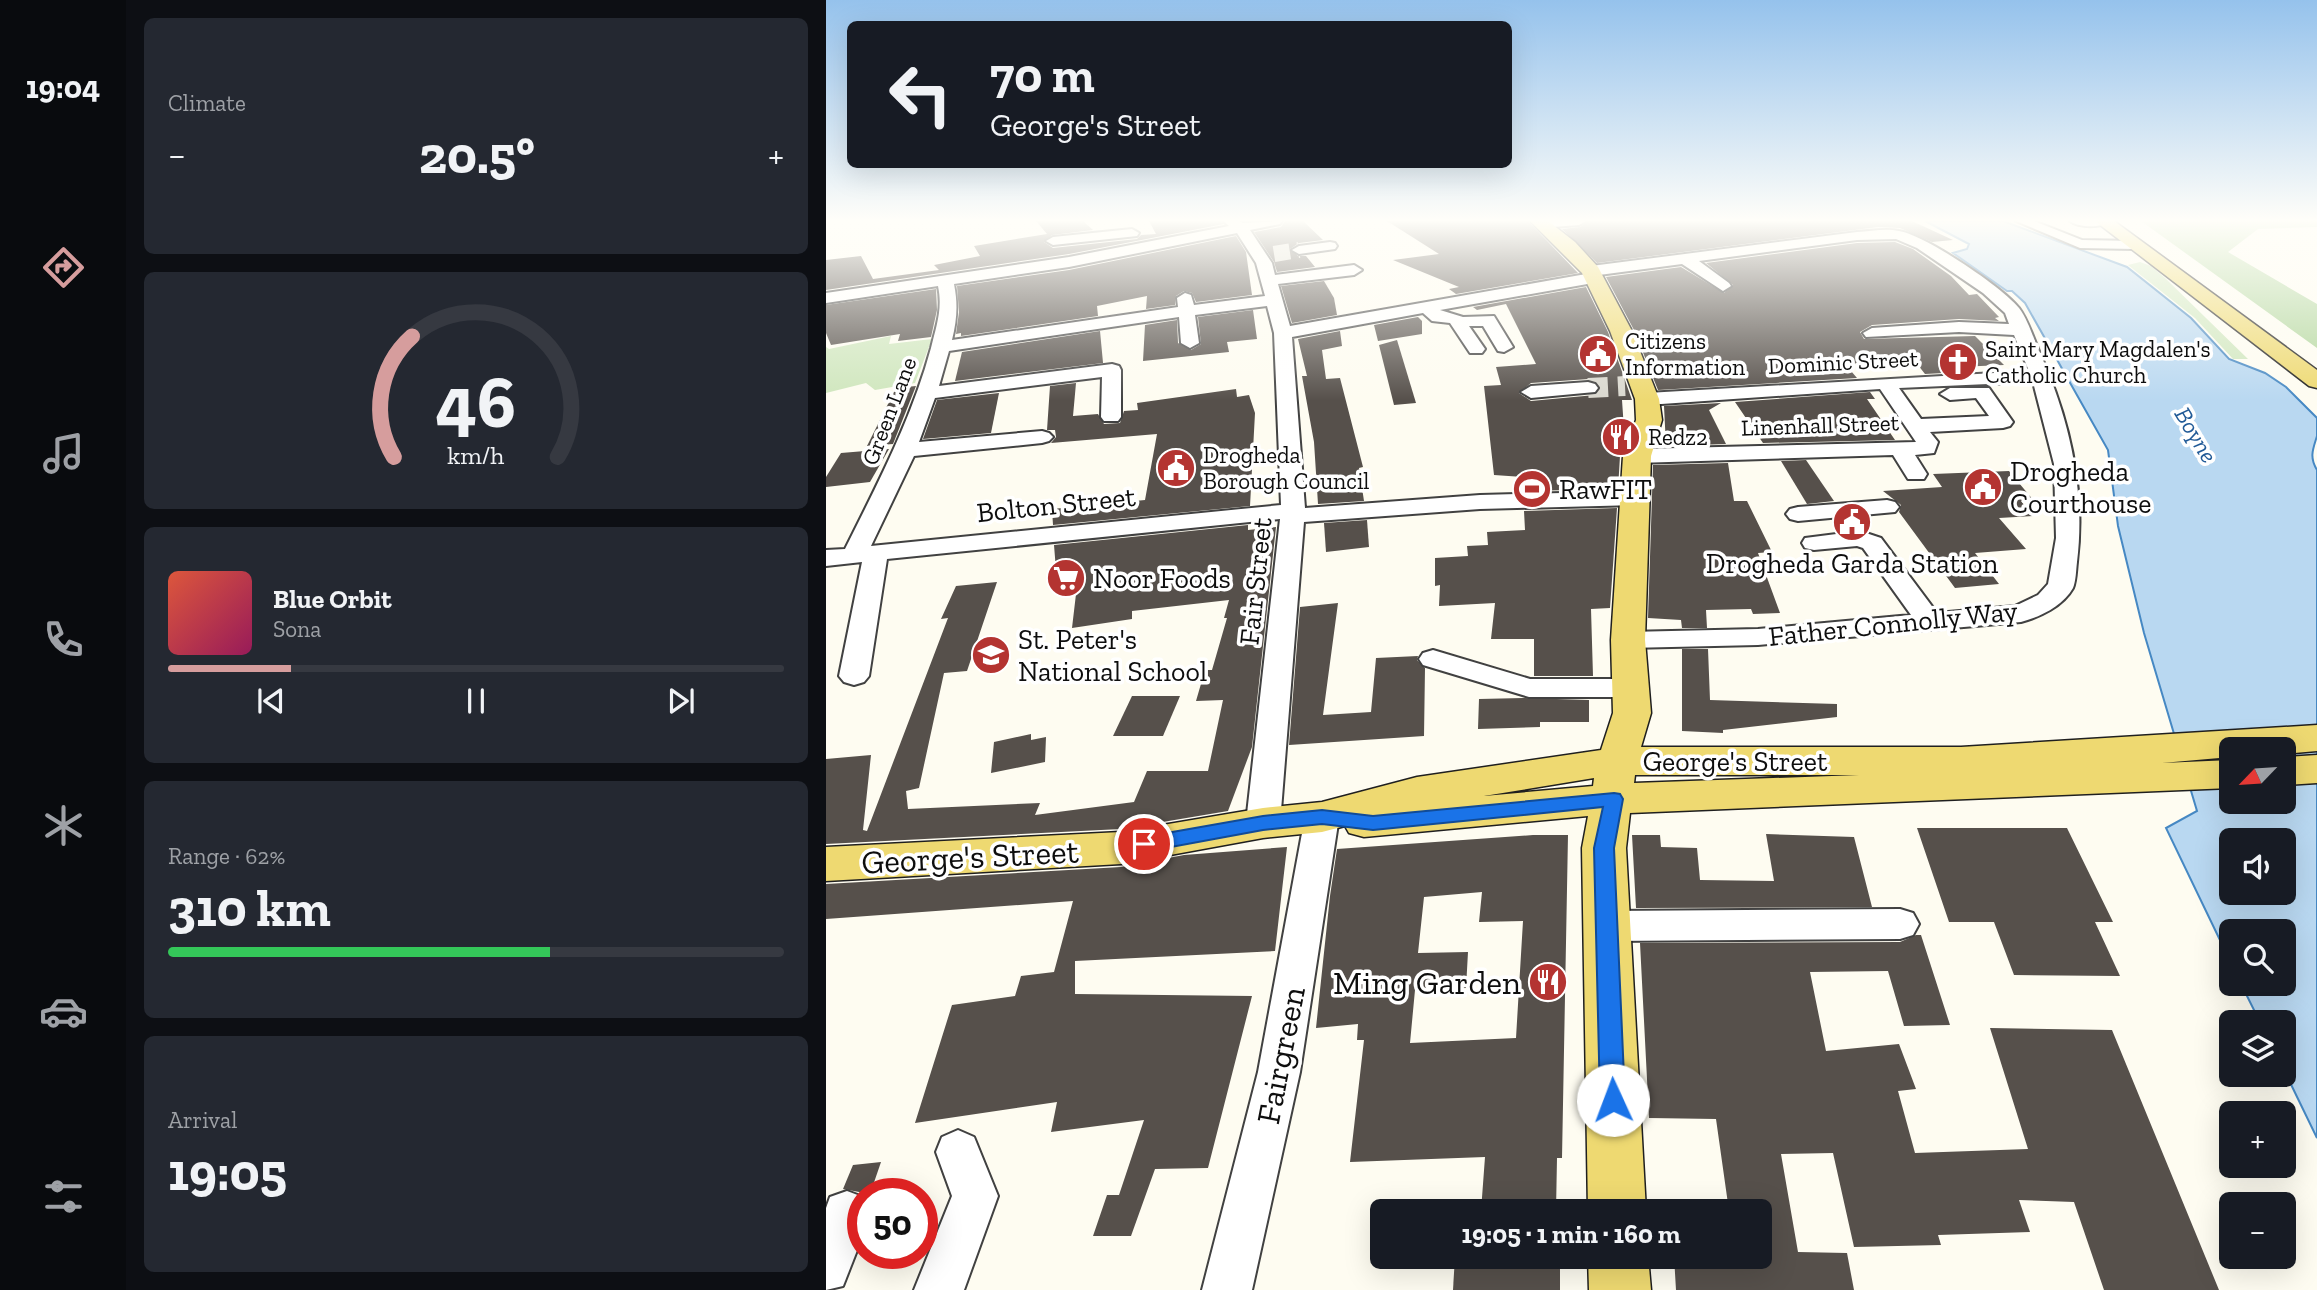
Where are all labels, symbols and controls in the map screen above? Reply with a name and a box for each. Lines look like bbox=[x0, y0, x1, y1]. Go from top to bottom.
text: 70 m bbox=[990, 46, 1095, 105]
icon: left bbox=[875, 49, 966, 140]
text: 19:04 bbox=[26, 68, 100, 106]
text: Climate bbox=[168, 89, 246, 117]
text: George's Street bbox=[990, 106, 1201, 144]
text: 20.5° bbox=[419, 124, 535, 186]
text: − bbox=[168, 132, 186, 178]
text: + bbox=[768, 132, 784, 178]
icon: directions bbox=[39, 243, 88, 292]
place label: Citizens Information bbox=[1625, 327, 1745, 381]
public building icon: Citizens Information bbox=[1577, 333, 1619, 375]
place label: Saint Mary Magdalen's Catholic Church bbox=[1985, 335, 2211, 389]
church icon: Saint Mary Magdalen's Catholic Church bbox=[1937, 341, 1979, 383]
street label: Dominic Street bbox=[1767, 344, 1919, 380]
street label: Green Lane bbox=[856, 353, 922, 469]
text: 46 bbox=[436, 358, 516, 446]
water label: Boyne bbox=[2169, 402, 2224, 468]
street label: Linenhall Street bbox=[1740, 408, 1900, 442]
restaurant icon: Redz2 bbox=[1600, 416, 1642, 458]
place label: Redz2 bbox=[1648, 423, 1708, 451]
icon: music bbox=[39, 429, 88, 478]
text: km/h bbox=[447, 439, 505, 469]
place label: Drogheda Borough Council bbox=[1203, 441, 1369, 495]
public building icon: Drogheda Borough Council bbox=[1155, 447, 1197, 489]
place label: Drogheda Courthouse bbox=[2010, 455, 2152, 520]
public building icon: Drogheda Courthouse bbox=[1962, 466, 2004, 508]
sports icon: RawFIT bbox=[1511, 468, 1553, 510]
place label: RawFIT bbox=[1559, 473, 1652, 506]
street label: Bolton Street bbox=[975, 480, 1138, 529]
public building icon: Drogheda Garda Station bbox=[1831, 501, 1873, 543]
street label: Fair Street bbox=[1232, 515, 1279, 646]
place label: Drogheda Garda Station bbox=[1706, 547, 1998, 580]
supermarket icon: Noor Foods bbox=[1045, 557, 1087, 599]
place label: Noor Foods bbox=[1093, 562, 1231, 595]
text: Blue Orbit bbox=[273, 583, 392, 615]
street label: Father Connolly Way bbox=[1767, 594, 2020, 653]
icon: phone bbox=[39, 615, 88, 664]
text: Sona bbox=[273, 615, 321, 643]
place label: St. Peter's National School bbox=[1018, 623, 1207, 688]
school or university icon: St. Peter's National School bbox=[970, 634, 1012, 676]
icon: previous bbox=[252, 682, 290, 720]
icon: pause bbox=[457, 682, 495, 720]
icon: next bbox=[662, 682, 700, 720]
north arrow bbox=[2219, 737, 2296, 814]
map controls bbox=[2219, 737, 2296, 1269]
street label: George's Street bbox=[1643, 745, 1828, 778]
icon: climate bbox=[39, 801, 88, 850]
pin bbox=[1114, 814, 1174, 874]
icon: arrive bbox=[1125, 825, 1163, 863]
button: sound bbox=[2219, 828, 2296, 905]
street label: George's Street bbox=[860, 831, 1080, 882]
text: Range · 62% bbox=[168, 842, 285, 870]
text: 310 km bbox=[168, 877, 331, 939]
button: search bbox=[2219, 919, 2296, 996]
restaurant icon: Ming Garden bbox=[1527, 961, 1569, 1003]
place label: Ming Garden bbox=[1333, 963, 1521, 1002]
street label: Fairgreen bbox=[1248, 983, 1313, 1127]
icon: car bbox=[39, 987, 88, 1036]
button: layers bbox=[2219, 1010, 2296, 1087]
position arrow bbox=[1576, 1063, 1650, 1137]
button: + bbox=[2219, 1101, 2296, 1178]
text: Arrival bbox=[168, 1106, 237, 1134]
text: 19:05 bbox=[168, 1141, 287, 1203]
icon: filters bbox=[39, 1172, 88, 1221]
speed limit sign: 50 bbox=[847, 1178, 938, 1269]
button: − bbox=[2219, 1192, 2296, 1269]
text: 19:05 · 1 min · 160 m bbox=[1461, 1218, 1681, 1250]

